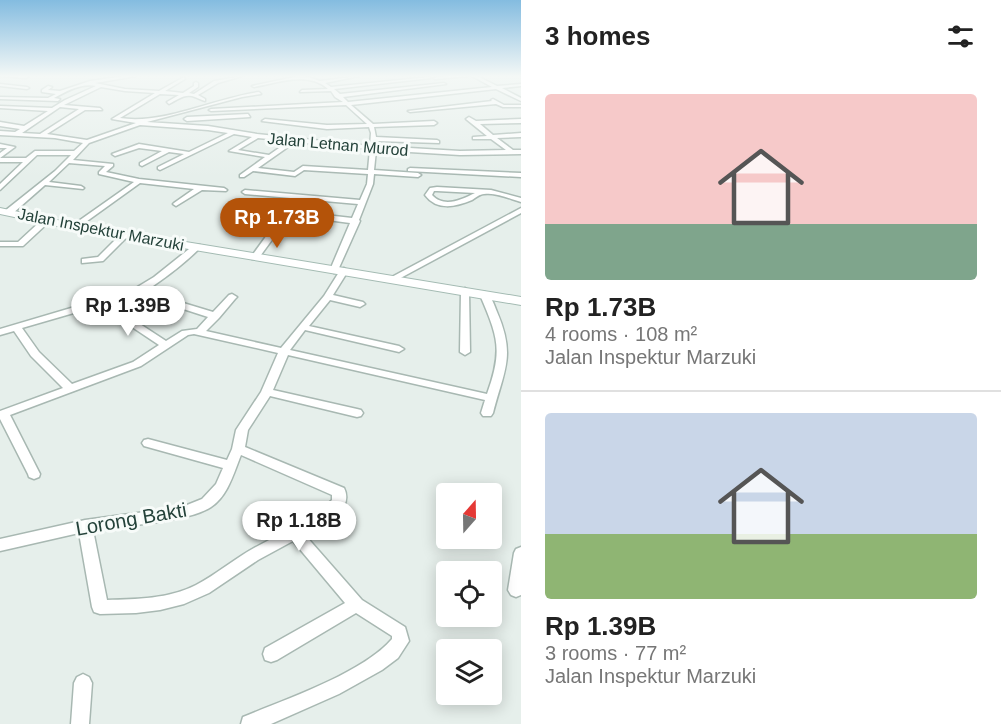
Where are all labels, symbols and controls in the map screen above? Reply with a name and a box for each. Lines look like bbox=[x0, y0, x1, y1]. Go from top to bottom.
icon: filters bbox=[944, 20, 977, 53]
text: 3 homes bbox=[545, 21, 651, 51]
street label: Jalan Letnan Murod bbox=[267, 130, 409, 159]
icon: home bbox=[707, 133, 815, 241]
pin: Rp 1.73B bbox=[215, 198, 339, 249]
street label: Jalan Inspektur Marzuki bbox=[16, 205, 185, 254]
text: Rp 1.73B bbox=[234, 206, 320, 228]
pin: Rp 1.39B bbox=[66, 286, 190, 337]
text: Rp 1.73B bbox=[545, 292, 656, 322]
text: Rp 1.39B bbox=[85, 294, 171, 316]
text: 4 rooms · 108 m² bbox=[545, 323, 697, 345]
text: Jalan Inspektur Marzuki bbox=[545, 346, 756, 368]
icon: home bbox=[707, 452, 815, 560]
north arrow bbox=[436, 483, 502, 549]
map controls bbox=[436, 483, 502, 705]
street label: Lorong Bakti bbox=[74, 498, 188, 540]
pin: Rp 1.18B bbox=[237, 501, 361, 552]
text: Rp 1.18B bbox=[256, 509, 342, 531]
button: locate bbox=[436, 561, 502, 627]
text: Rp 1.39B bbox=[545, 611, 656, 641]
button: layers bbox=[436, 639, 502, 705]
text: 3 rooms · 77 m² bbox=[545, 642, 686, 664]
text: Jalan Inspektur Marzuki bbox=[545, 665, 756, 687]

